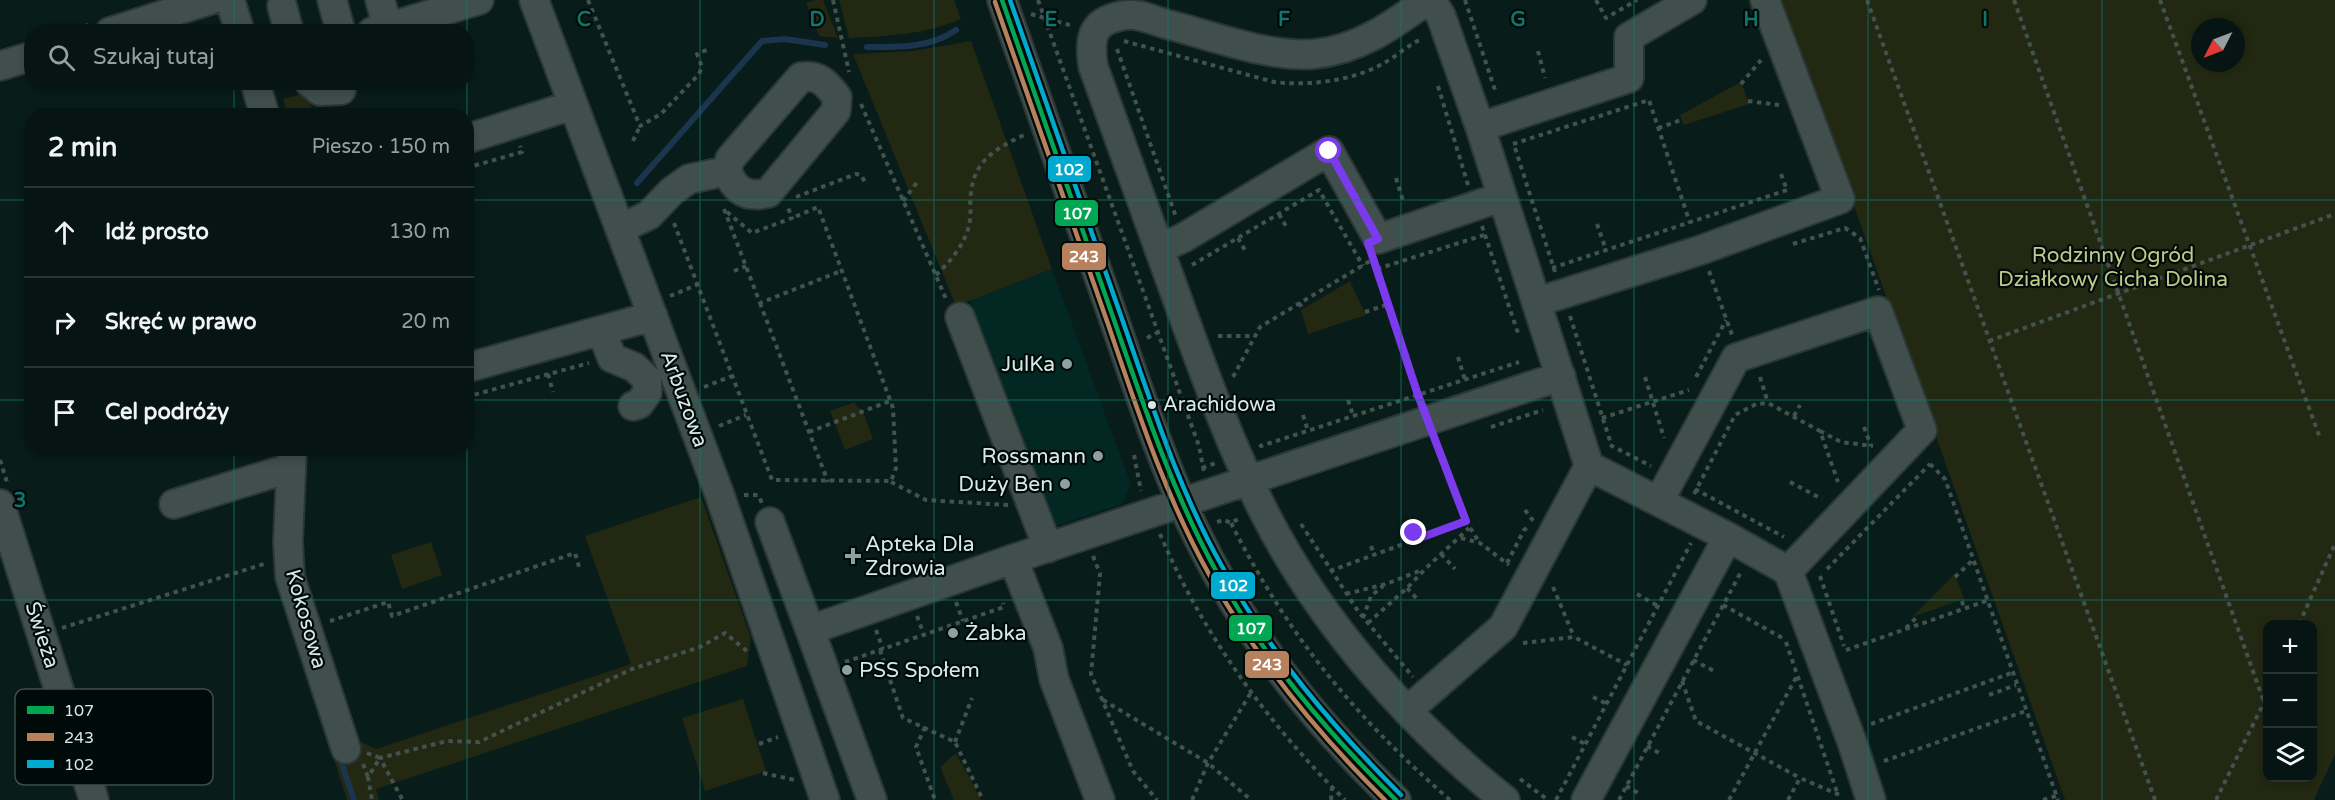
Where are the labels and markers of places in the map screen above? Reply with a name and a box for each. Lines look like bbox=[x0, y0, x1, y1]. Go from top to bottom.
place label: JulKa bbox=[1002, 352, 1055, 377]
marker: JulKa bbox=[1060, 357, 1074, 371]
place label: Arachidowa bbox=[1163, 393, 1276, 417]
marker: Arachidowa bbox=[1146, 399, 1158, 411]
place label: Rossmann bbox=[981, 444, 1086, 469]
marker: Rossmann bbox=[1091, 449, 1105, 463]
place label: Duży Ben bbox=[958, 472, 1053, 497]
marker: Duży Ben bbox=[1058, 477, 1072, 491]
place label: Apteka Dla Zdrowia bbox=[865, 532, 975, 581]
marker: Apteka Dla Zdrowia bbox=[846, 549, 860, 563]
place label: Żabka bbox=[965, 621, 1027, 646]
marker: Żabka bbox=[946, 626, 960, 640]
place label: PSS Społem bbox=[859, 658, 980, 683]
marker: PSS Społem bbox=[840, 663, 854, 677]

